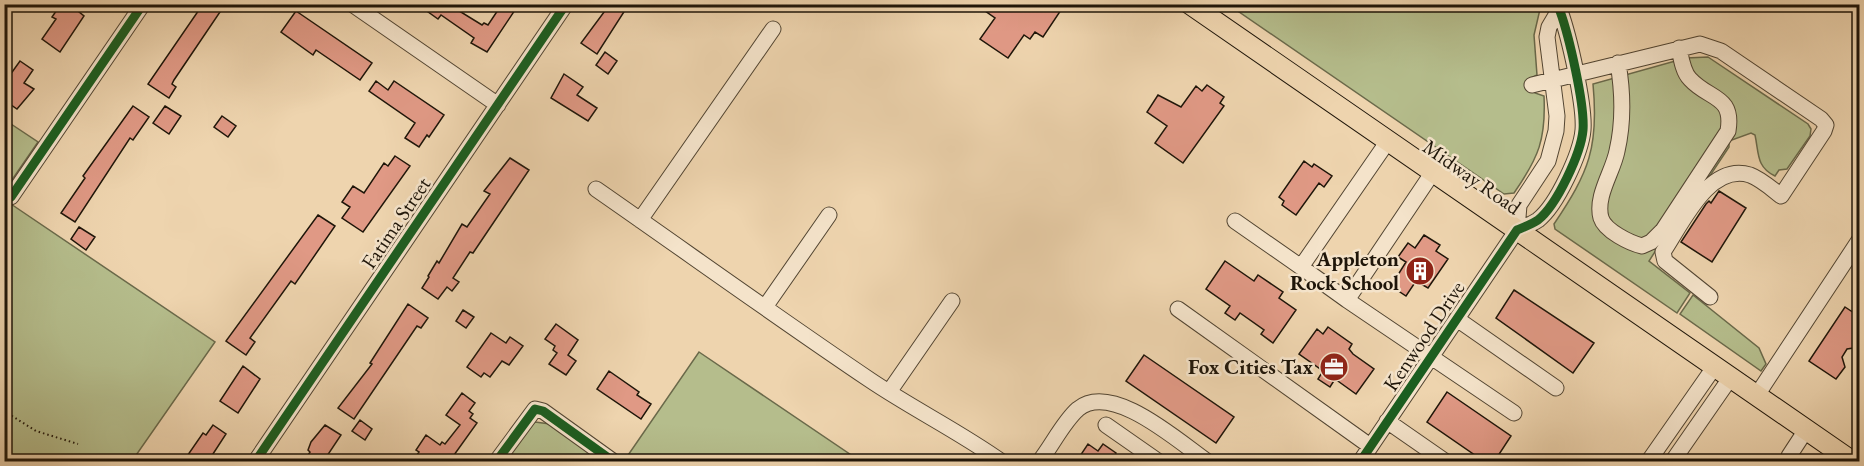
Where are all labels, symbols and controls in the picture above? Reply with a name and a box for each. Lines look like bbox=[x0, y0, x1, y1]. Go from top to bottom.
street label: Midway Road bbox=[1418, 133, 1527, 221]
street label: Fatima Street bbox=[355, 171, 436, 274]
place label: Appleton Rock School bbox=[1290, 245, 1399, 296]
building icon: Appleton Rock School bbox=[1404, 255, 1436, 287]
street label: Kenwood Drive bbox=[1377, 275, 1470, 396]
office icon: Fox Cities Tax bbox=[1318, 351, 1350, 383]
place label: Fox Cities Tax bbox=[1188, 353, 1313, 380]

